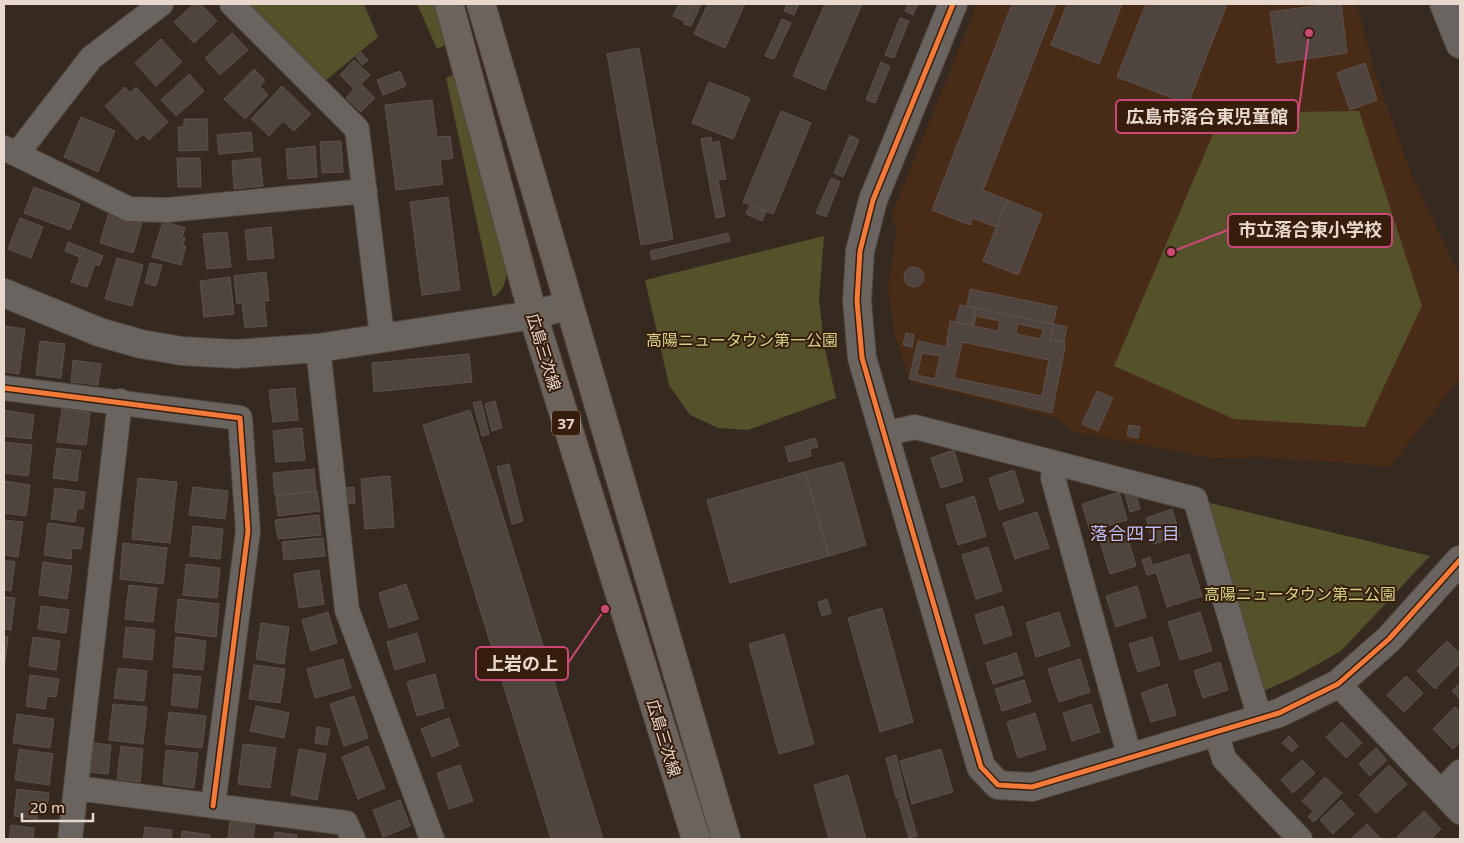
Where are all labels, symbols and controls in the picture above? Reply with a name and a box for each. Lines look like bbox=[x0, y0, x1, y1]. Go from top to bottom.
callout: 広島市落合東児童館 bbox=[1116, 100, 1298, 133]
text: 広島市落合東児童館 bbox=[1126, 104, 1288, 128]
callout: 市立落合東小学校 bbox=[1228, 214, 1392, 247]
text: 市立落合東小学校 bbox=[1238, 217, 1382, 241]
street label: 広島三次線 bbox=[522, 311, 566, 393]
park label: 高陽ニュータウン第一公園 bbox=[646, 329, 838, 351]
road number: 37 bbox=[552, 410, 580, 436]
district label: 落合四丁目 bbox=[1090, 521, 1180, 545]
park label: 高陽ニュータウン第二公園 bbox=[1204, 583, 1396, 605]
callout: 上岩の上 bbox=[476, 647, 568, 680]
text: 上岩の上 bbox=[486, 651, 558, 675]
street label: 広島三次線 bbox=[642, 697, 686, 779]
scale bar bbox=[22, 790, 94, 822]
text: 20 m bbox=[30, 797, 65, 817]

